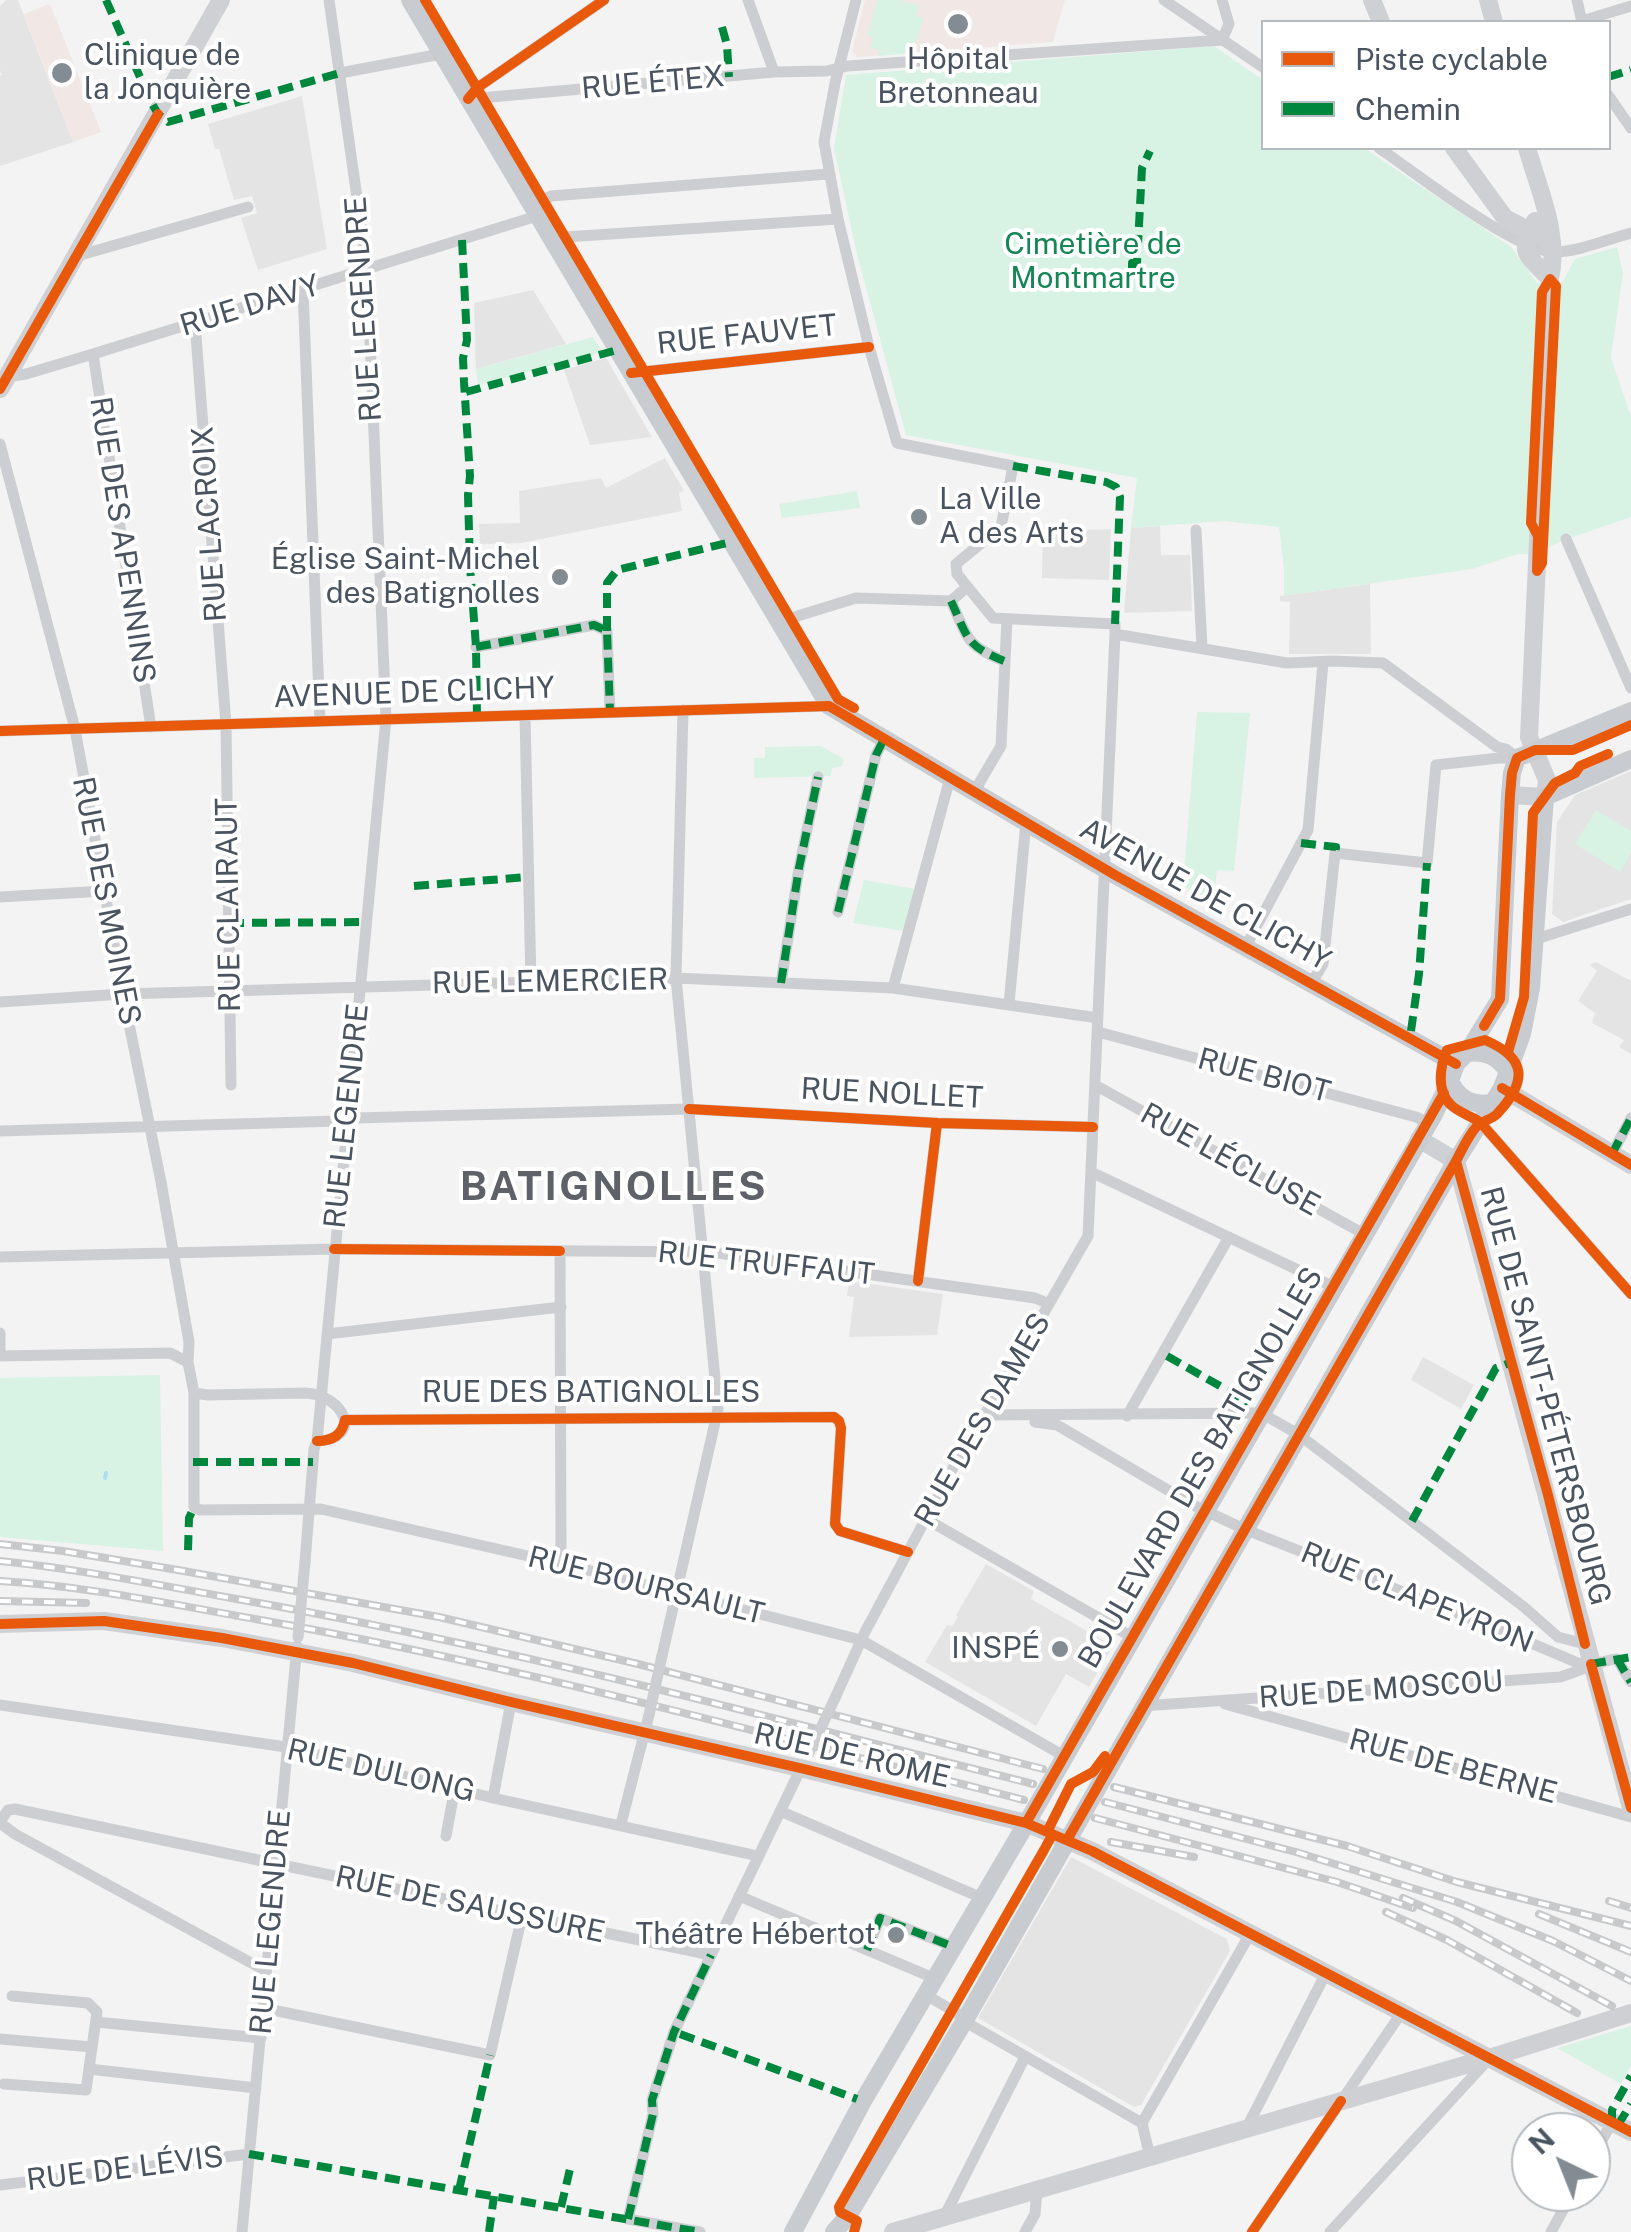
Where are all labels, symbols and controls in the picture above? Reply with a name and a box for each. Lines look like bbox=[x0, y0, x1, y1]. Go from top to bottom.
marker: Hôpital Bretonneau bbox=[945, 11, 971, 37]
legend bbox=[1261, 20, 1611, 150]
place label: Clinique de la Jonquière bbox=[84, 38, 251, 108]
text: Piste cyclable bbox=[1355, 41, 1548, 77]
place label: Hôpital Bretonneau bbox=[877, 42, 1039, 112]
street label: RUE ÉTEX bbox=[580, 59, 726, 107]
marker: Clinique de la Jonquière bbox=[49, 60, 75, 86]
text: Chemin bbox=[1355, 91, 1461, 127]
street label: RUE LEGENDRE bbox=[338, 195, 390, 423]
park label: Cimetière de Montmartre bbox=[1004, 227, 1182, 298]
street label: RUE DAVY bbox=[176, 268, 324, 344]
street label: RUE FAUVET bbox=[655, 308, 839, 362]
street label: RUE DES APENNINS bbox=[82, 394, 162, 686]
street label: RUE LACROIX bbox=[185, 425, 235, 623]
place label: La Ville A des Arts bbox=[939, 482, 1084, 552]
marker: La Ville A des Arts bbox=[908, 506, 930, 528]
place label: Église Saint-Michel des Batignolles bbox=[271, 542, 540, 612]
marker: Église Saint-Michel des Batignolles bbox=[549, 566, 571, 588]
street label: AVENUE DE CLICHY bbox=[273, 670, 555, 716]
street label: RUE DES MOINES bbox=[64, 774, 148, 1028]
street label: RUE CLAIRAUT bbox=[209, 798, 249, 1012]
street label: AVENUE DE CLICHY bbox=[1073, 811, 1337, 979]
street label: RUE LEMERCIER bbox=[431, 962, 669, 1002]
street label: RUE LEGENDRE bbox=[317, 1002, 377, 1230]
street label: RUE BIOT bbox=[1194, 1041, 1334, 1111]
street label: RUE NOLLET bbox=[800, 1071, 984, 1117]
street label: RUE LÉCLUSE bbox=[1134, 1096, 1326, 1224]
district label: BATIGNOLLES bbox=[460, 1164, 768, 1212]
street label: RUE DE SAINT-PÉTERSBOURG bbox=[1472, 1183, 1618, 1609]
street label: RUE TRUFFAUT bbox=[656, 1235, 876, 1293]
street label: BOULEVARD DES BATIGNOLLES bbox=[1071, 1261, 1331, 1675]
street label: RUE DES DAMES bbox=[907, 1307, 1059, 1533]
street label: RUE DES BATIGNOLLES bbox=[422, 1375, 760, 1411]
street label: RUE CLAPEYRON bbox=[1295, 1535, 1539, 1661]
street label: RUE BOURSAULT bbox=[524, 1539, 768, 1633]
place label: INSPÉ bbox=[951, 1631, 1040, 1667]
marker: INSPÉ bbox=[1049, 1638, 1071, 1660]
street label: RUE DE MOSCOU bbox=[1258, 1664, 1504, 1716]
street label: RUE DE ROME bbox=[750, 1716, 954, 1796]
street label: RUE DE BERNE bbox=[1345, 1722, 1561, 1812]
street label: RUE DULONG bbox=[283, 1732, 479, 1810]
street label: RUE LEGENDRE bbox=[243, 1808, 299, 2036]
street label: RUE DE SAUSSURE bbox=[332, 1859, 608, 1951]
place label: Théâtre Hébertot bbox=[636, 1917, 876, 1953]
marker: Théâtre Hébertot bbox=[885, 1924, 907, 1946]
north arrow bbox=[1511, 2112, 1611, 2212]
text: N bbox=[1522, 2122, 1561, 2161]
street label: RUE DE LÉVIS bbox=[24, 2139, 226, 2199]

